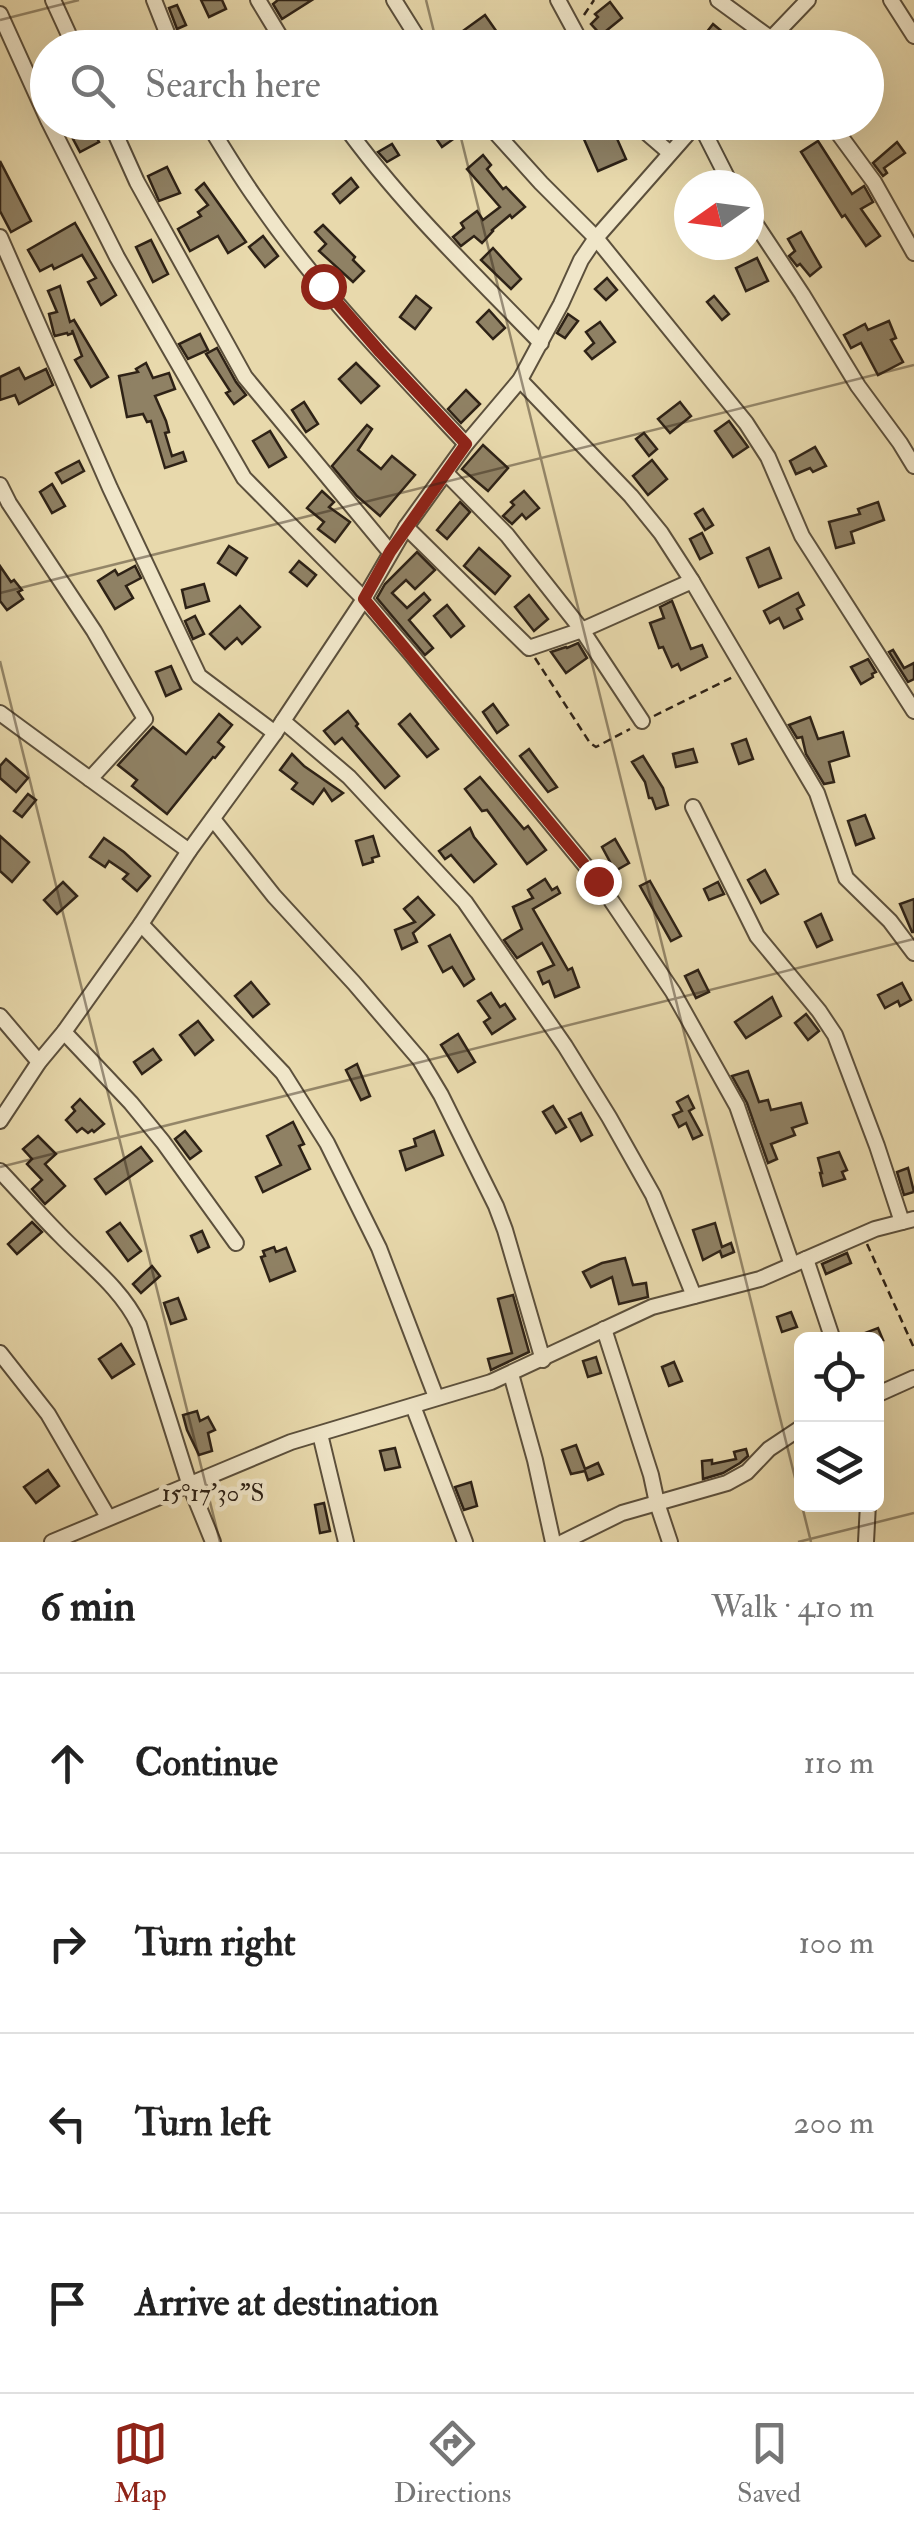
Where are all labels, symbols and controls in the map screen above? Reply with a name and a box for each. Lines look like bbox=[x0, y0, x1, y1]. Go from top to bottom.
search box bbox=[30, 30, 884, 140]
icon: search bbox=[65, 58, 120, 113]
text: Search here bbox=[145, 61, 321, 109]
north arrow bbox=[674, 170, 764, 260]
route start bbox=[301, 264, 347, 310]
route end bbox=[576, 859, 622, 905]
map controls bbox=[794, 1332, 884, 1512]
button: locate bbox=[794, 1332, 884, 1422]
button: layers bbox=[794, 1422, 884, 1512]
text: 15°17'30"S bbox=[162, 1478, 264, 1509]
text: 6 min bbox=[40, 1581, 135, 1633]
text: Walk · 410 m bbox=[711, 1587, 874, 1627]
icon: ahead bbox=[40, 1736, 95, 1791]
text: Continue bbox=[135, 1739, 278, 1787]
text: 110 m bbox=[803, 1743, 874, 1783]
icon: right bbox=[40, 1916, 95, 1971]
text: Turn right bbox=[135, 1919, 296, 1967]
text: 100 m bbox=[798, 1923, 874, 1963]
icon: left bbox=[40, 2096, 95, 2151]
text: Turn left bbox=[135, 2099, 271, 2147]
text: 200 m bbox=[793, 2103, 874, 2143]
icon: arrive bbox=[40, 2276, 95, 2331]
text: Arrive at destination bbox=[135, 2279, 439, 2327]
tab: Map bbox=[113, 2416, 168, 2511]
tab: Directions bbox=[394, 2416, 511, 2511]
tab: Saved bbox=[737, 2416, 801, 2511]

